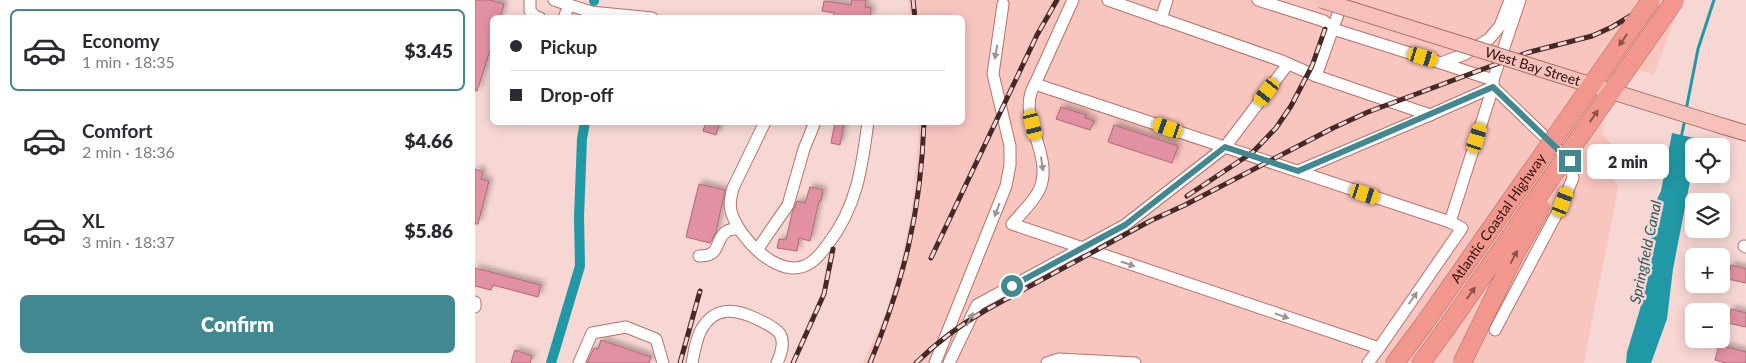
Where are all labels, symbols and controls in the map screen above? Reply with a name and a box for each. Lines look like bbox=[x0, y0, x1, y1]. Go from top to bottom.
icon: car bbox=[22, 28, 67, 73]
text: Economy bbox=[82, 29, 160, 52]
one-way arrow bbox=[1618, 33, 1628, 47]
text: Pickup bbox=[540, 35, 597, 58]
text: $3.45 bbox=[404, 39, 453, 62]
street label: West Bay Street bbox=[1483, 43, 1583, 89]
one-way arrow bbox=[992, 45, 1000, 60]
car bbox=[1406, 45, 1439, 69]
text: 1 min · 18:35 bbox=[82, 52, 175, 71]
car bbox=[1251, 76, 1282, 108]
text: Drop-off bbox=[540, 83, 614, 106]
car bbox=[1022, 109, 1043, 141]
one-way arrow bbox=[1589, 109, 1599, 123]
car bbox=[1151, 116, 1184, 140]
icon: car bbox=[22, 118, 67, 163]
text: Comfort bbox=[82, 119, 153, 142]
car bbox=[1465, 121, 1488, 155]
text: $4.66 bbox=[404, 129, 453, 152]
map controls bbox=[1685, 138, 1730, 348]
button: locate bbox=[1685, 138, 1730, 183]
text: 2 min · 18:36 bbox=[82, 142, 175, 161]
callout: 2 min bbox=[1587, 144, 1670, 178]
street label: Atlantic Coastal Highway bbox=[1446, 149, 1549, 286]
route end bbox=[1559, 150, 1581, 172]
text: 2 min bbox=[1608, 152, 1648, 171]
one-way arrow bbox=[1038, 157, 1046, 173]
car bbox=[1348, 182, 1381, 206]
car bbox=[1550, 185, 1575, 219]
button: layers bbox=[1685, 193, 1730, 238]
water label: Springfield Canal bbox=[1625, 198, 1665, 305]
one-way arrow bbox=[992, 203, 1000, 218]
icon: car bbox=[22, 208, 67, 253]
text: XL bbox=[82, 209, 105, 232]
text: $5.86 bbox=[404, 219, 453, 242]
text: 3 min · 18:37 bbox=[82, 232, 175, 251]
button: + bbox=[1685, 248, 1730, 293]
one-way arrow bbox=[1510, 250, 1519, 263]
one-way arrow bbox=[1121, 260, 1136, 268]
route start bbox=[1001, 275, 1023, 297]
one-way arrow bbox=[1466, 286, 1476, 299]
one-way arrow bbox=[1408, 291, 1418, 305]
button: Confirm bbox=[20, 295, 455, 353]
button: − bbox=[1685, 303, 1730, 348]
one-way arrow bbox=[967, 312, 975, 326]
one-way arrow bbox=[1275, 312, 1290, 320]

